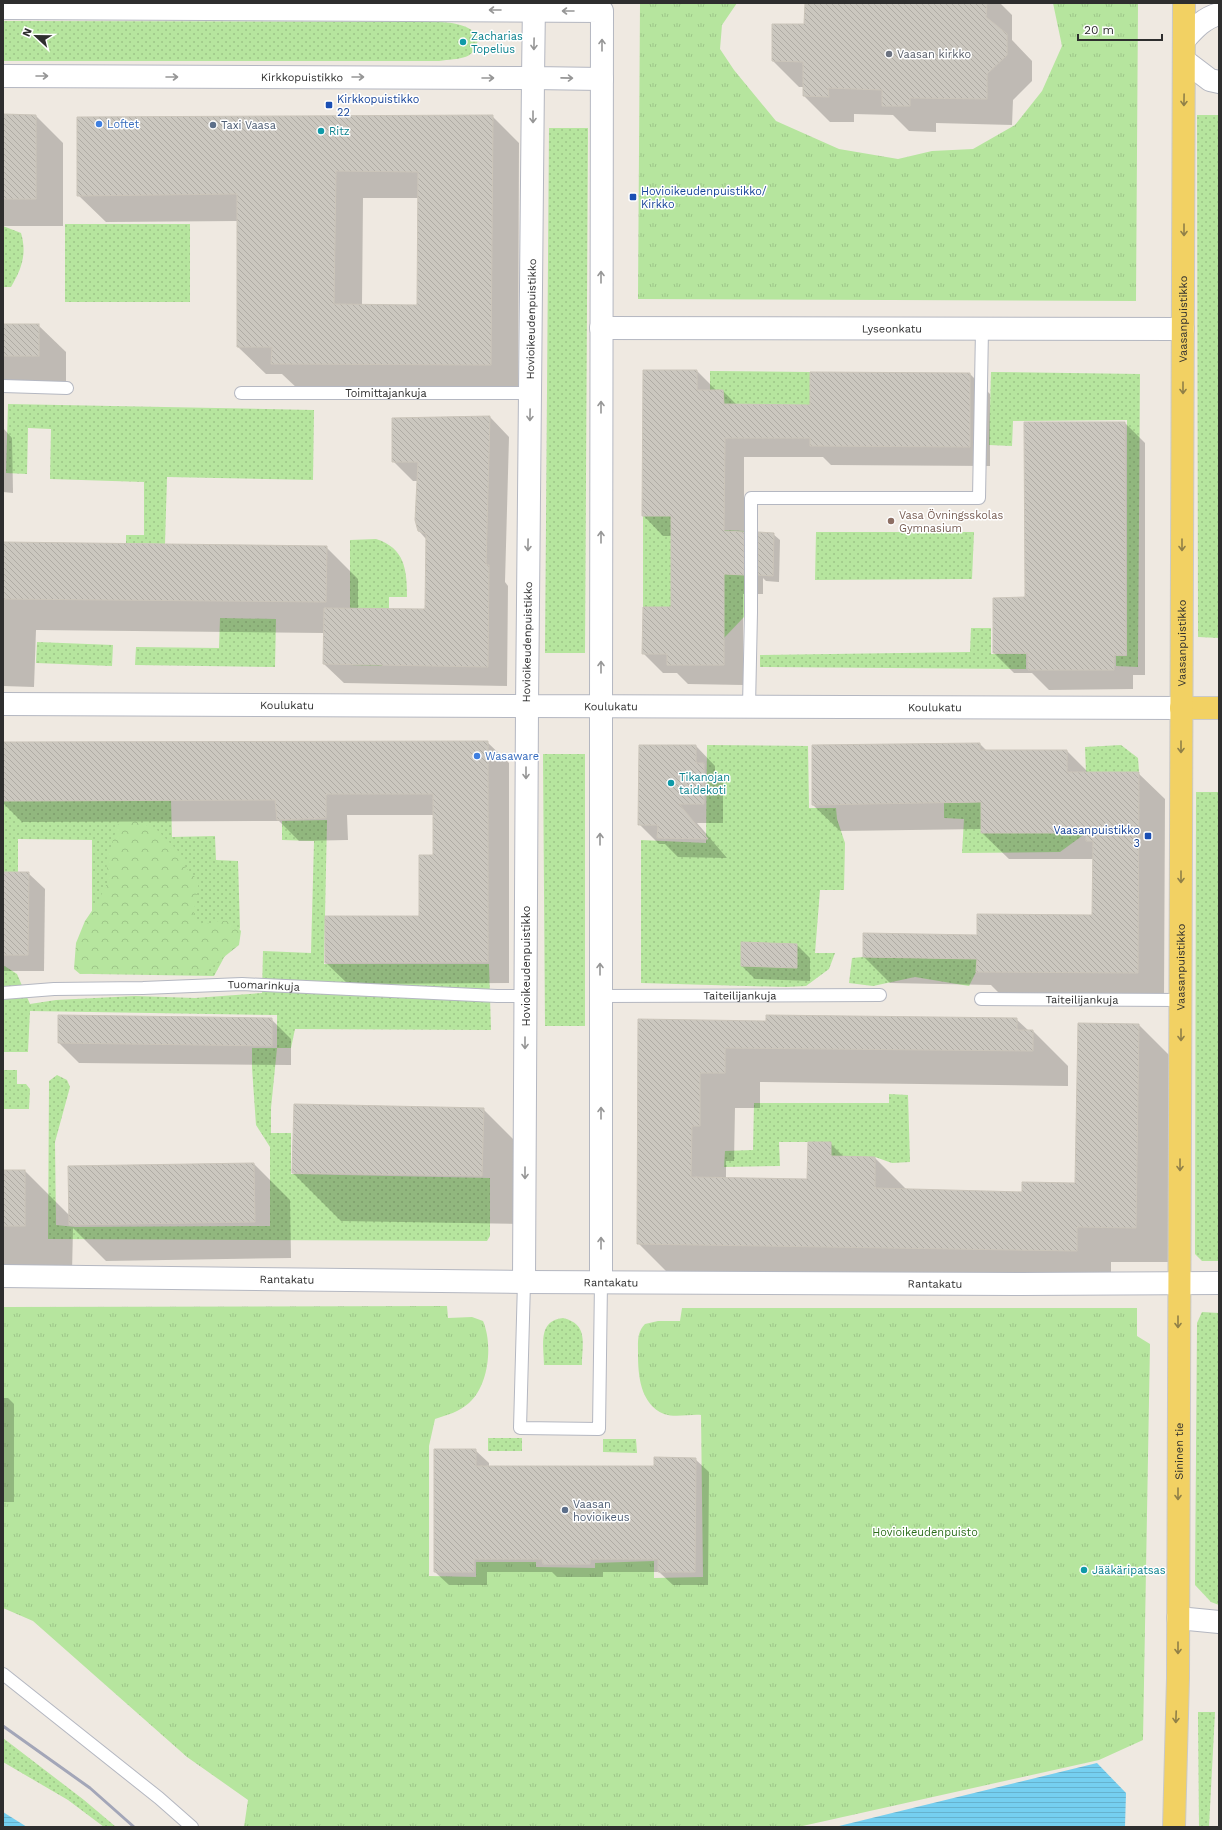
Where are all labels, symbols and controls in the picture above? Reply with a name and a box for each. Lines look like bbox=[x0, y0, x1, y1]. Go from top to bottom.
one-way arrow bbox=[489, 6, 502, 14]
one-way arrow bbox=[562, 7, 575, 15]
north arrow bbox=[16, 16, 56, 56]
scale bar bbox=[1078, 16, 1162, 42]
text: 20 m bbox=[1084, 23, 1114, 37]
text: N bbox=[20, 26, 35, 39]
place label: Zacharias Topelius bbox=[471, 30, 523, 56]
marker: Zacharias Topelius bbox=[458, 37, 468, 47]
one-way arrow bbox=[530, 37, 538, 50]
one-way arrow bbox=[598, 39, 606, 52]
place label: Vaasan kirkko bbox=[897, 48, 971, 61]
marker: Vaasan kirkko bbox=[884, 49, 894, 59]
street label: Kirkkopuistikko bbox=[261, 71, 343, 84]
one-way arrow bbox=[35, 72, 48, 80]
one-way arrow bbox=[165, 73, 178, 81]
one-way arrow bbox=[351, 73, 364, 81]
one-way arrow bbox=[481, 74, 494, 82]
one-way arrow bbox=[560, 75, 573, 82]
place label: Kirkkopuistikko 22 bbox=[337, 93, 419, 119]
one-way arrow bbox=[1180, 93, 1188, 106]
marker: Kirkkopuistikko 22 bbox=[324, 100, 334, 110]
one-way arrow bbox=[529, 110, 537, 123]
place label: Loftet bbox=[107, 118, 139, 131]
marker: Loftet bbox=[94, 119, 104, 129]
place label: Taxi Vaasa bbox=[221, 119, 276, 132]
marker: Taxi Vaasa bbox=[208, 120, 218, 130]
place label: Ritz bbox=[329, 125, 350, 138]
marker: Ritz bbox=[316, 126, 326, 136]
place label: Hovioikeudenpuistikko/ Kirkko bbox=[641, 185, 767, 211]
marker: Hovioikeudenpuistikko/ Kirkko bbox=[628, 192, 638, 202]
one-way arrow bbox=[1180, 223, 1188, 236]
street label: Hovioikeudenpuistikko bbox=[524, 258, 539, 380]
one-way arrow bbox=[597, 271, 605, 284]
street label: Vaasanpuistikko bbox=[1177, 276, 1190, 362]
street label: Lyseonkatu bbox=[862, 322, 922, 336]
one-way arrow bbox=[1179, 381, 1187, 394]
street label: Toimittajankuja bbox=[345, 387, 427, 400]
one-way arrow bbox=[597, 401, 605, 414]
one-way arrow bbox=[526, 408, 533, 421]
place label: Vasa Övningsskolas Gymnasium bbox=[899, 508, 1003, 535]
marker: Vasa Övningsskolas Gymnasium bbox=[886, 516, 896, 526]
one-way arrow bbox=[597, 531, 605, 544]
one-way arrow bbox=[524, 538, 532, 551]
one-way arrow bbox=[1178, 538, 1186, 551]
street label: Hovioikeudenpuistikko bbox=[520, 581, 535, 703]
street label: Vaasanpuistikko bbox=[1176, 600, 1189, 686]
one-way arrow bbox=[597, 661, 605, 674]
street label: Koulukatu bbox=[260, 699, 314, 712]
street label: Koulukatu bbox=[584, 700, 638, 713]
street label: Koulukatu bbox=[908, 701, 962, 714]
one-way arrow bbox=[1177, 740, 1185, 753]
place label: Wasaware bbox=[485, 750, 539, 763]
marker: Wasaware bbox=[472, 751, 482, 761]
one-way arrow bbox=[522, 766, 530, 779]
place label: Tikanojan taidekoti bbox=[679, 771, 730, 797]
marker: Tikanojan taidekoti bbox=[666, 778, 676, 788]
place label: Vaasanpuistikko 3 bbox=[1053, 824, 1140, 850]
marker: Vaasanpuistikko 3 bbox=[1143, 831, 1153, 841]
one-way arrow bbox=[596, 833, 604, 846]
one-way arrow bbox=[1177, 870, 1185, 883]
street label: Hovioikeudenpuistikko bbox=[520, 906, 533, 1026]
street label: Vaasanpuistikko bbox=[1174, 924, 1188, 1010]
one-way arrow bbox=[596, 963, 604, 976]
street label: Tuomarinkuja bbox=[227, 978, 300, 994]
street label: Taiteilijankuja bbox=[703, 989, 777, 1003]
street label: Taiteilijankuja bbox=[1045, 993, 1119, 1007]
one-way arrow bbox=[1177, 1028, 1185, 1041]
one-way arrow bbox=[521, 1036, 529, 1049]
one-way arrow bbox=[597, 1107, 605, 1120]
one-way arrow bbox=[1176, 1158, 1184, 1171]
one-way arrow bbox=[521, 1166, 529, 1179]
one-way arrow bbox=[597, 1237, 605, 1250]
street label: Rantakatu bbox=[260, 1273, 314, 1287]
street label: Rantakatu bbox=[584, 1276, 638, 1289]
street label: Rantakatu bbox=[908, 1278, 962, 1291]
one-way arrow bbox=[1174, 1315, 1182, 1328]
street label: Sininen tie bbox=[1173, 1422, 1186, 1480]
one-way arrow bbox=[1174, 1487, 1182, 1500]
place label: Vaasan hovioikeus bbox=[573, 1498, 630, 1524]
marker: Vaasan hovioikeus bbox=[560, 1505, 570, 1515]
park label: Hovioikeudenpuisto bbox=[872, 1526, 978, 1539]
place label: Jääkäripatsas bbox=[1092, 1564, 1166, 1577]
marker: Jääkäripatsas bbox=[1079, 1565, 1089, 1575]
one-way arrow bbox=[1174, 1641, 1182, 1654]
one-way arrow bbox=[1172, 1710, 1180, 1723]

